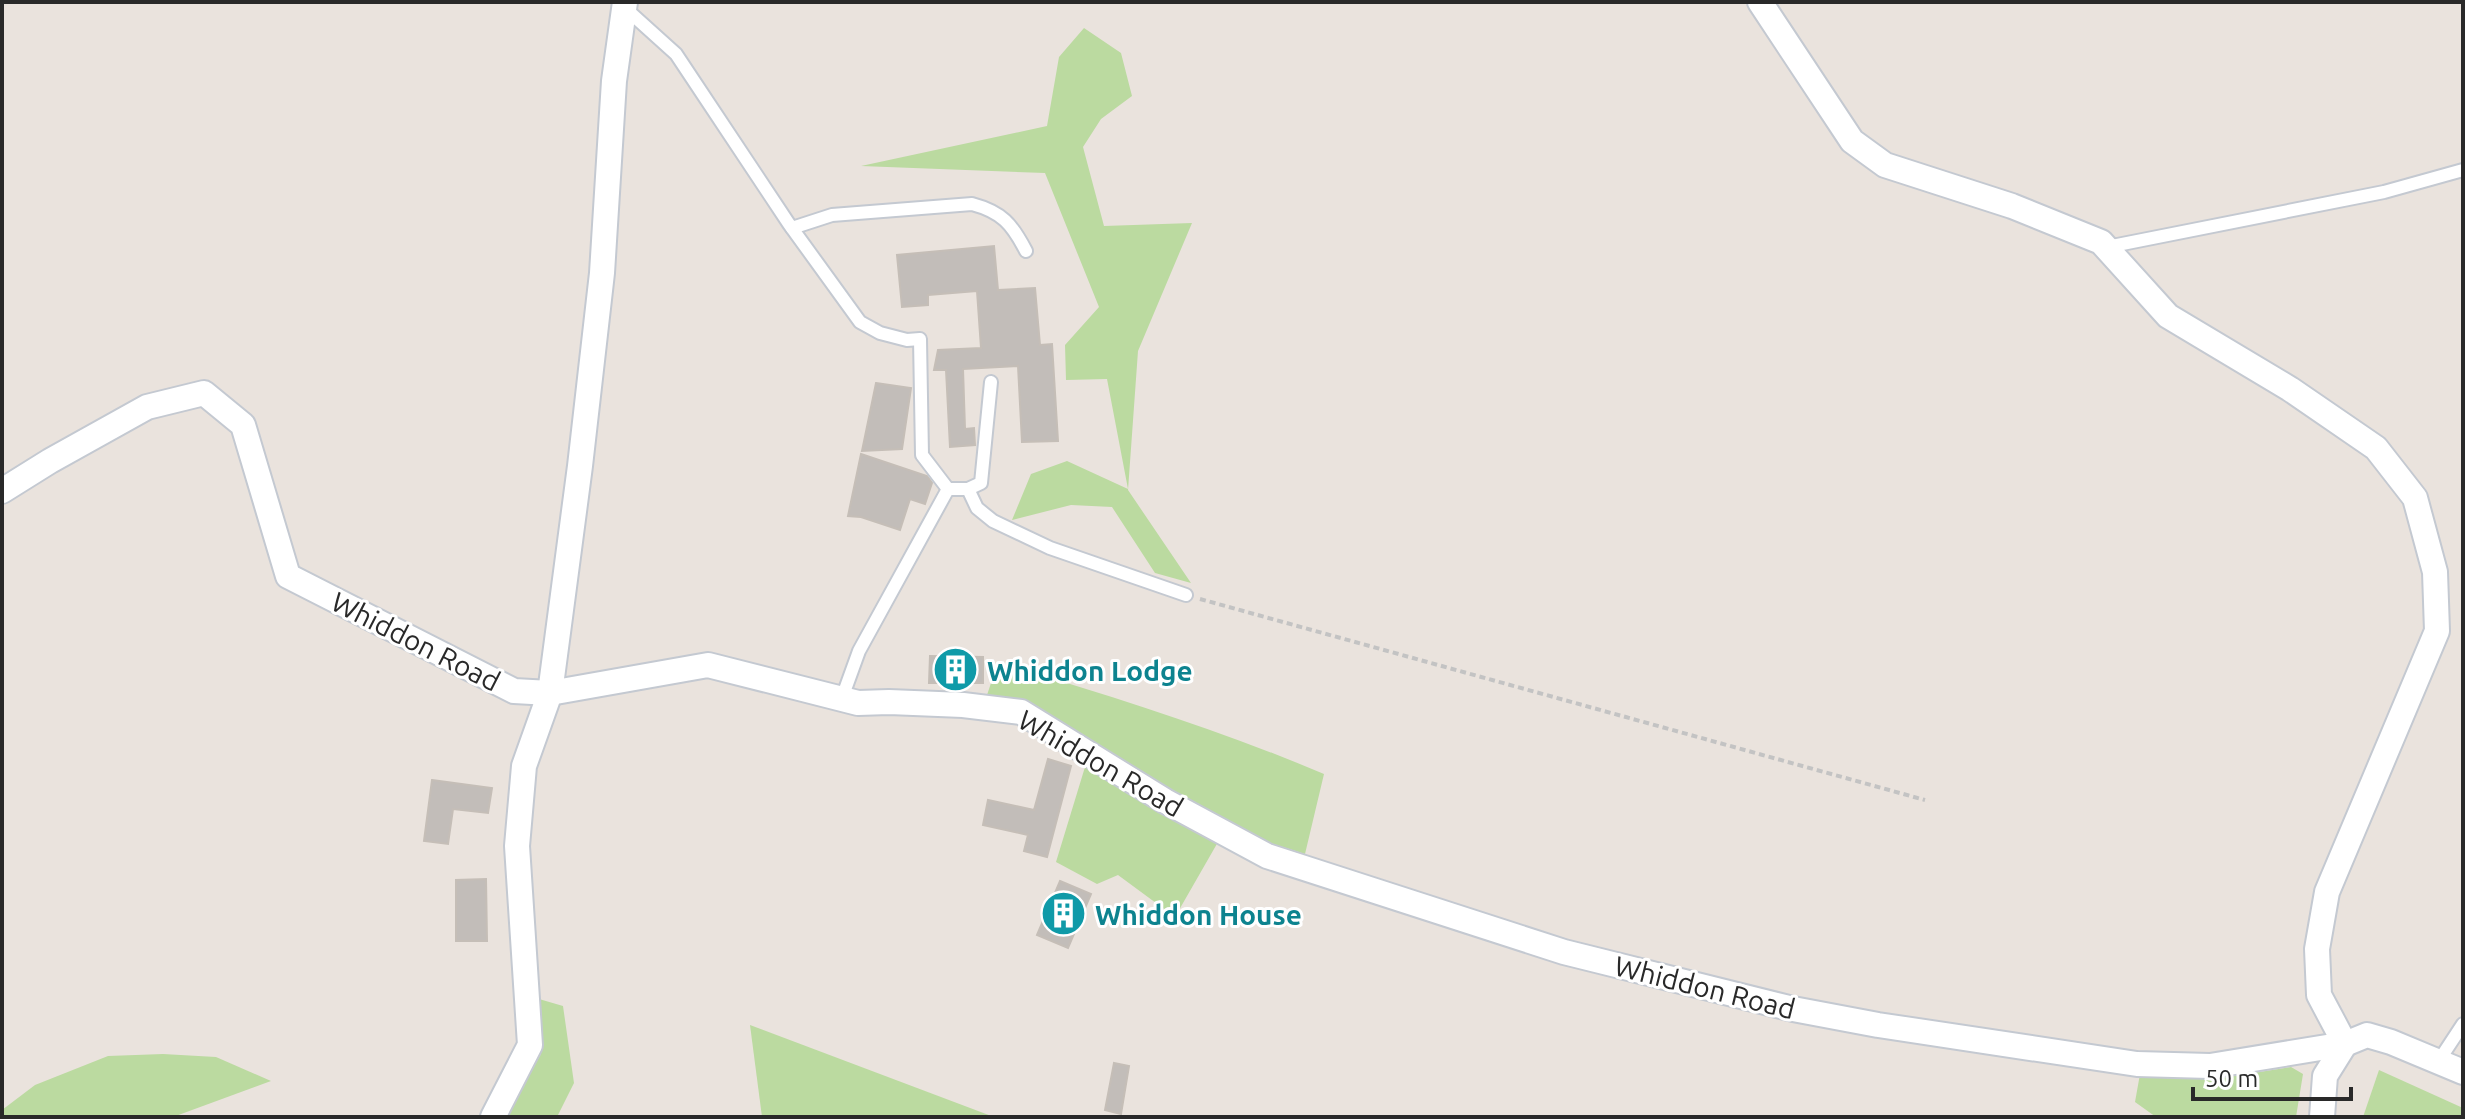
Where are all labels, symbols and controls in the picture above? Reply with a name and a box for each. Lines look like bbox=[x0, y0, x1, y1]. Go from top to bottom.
street label: Whiddon Road bbox=[327, 585, 505, 697]
building icon: Whiddon Lodge bbox=[932, 646, 980, 694]
place label: Whiddon Lodge bbox=[987, 655, 1193, 686]
street label: Whiddon Road bbox=[1013, 703, 1189, 823]
building icon: Whiddon House bbox=[1040, 890, 1088, 938]
place label: Whiddon House bbox=[1095, 899, 1302, 930]
street label: Whiddon Road bbox=[1612, 950, 1798, 1024]
scale bar bbox=[2193, 1051, 2351, 1101]
text: 50 m bbox=[2205, 1065, 2258, 1092]

